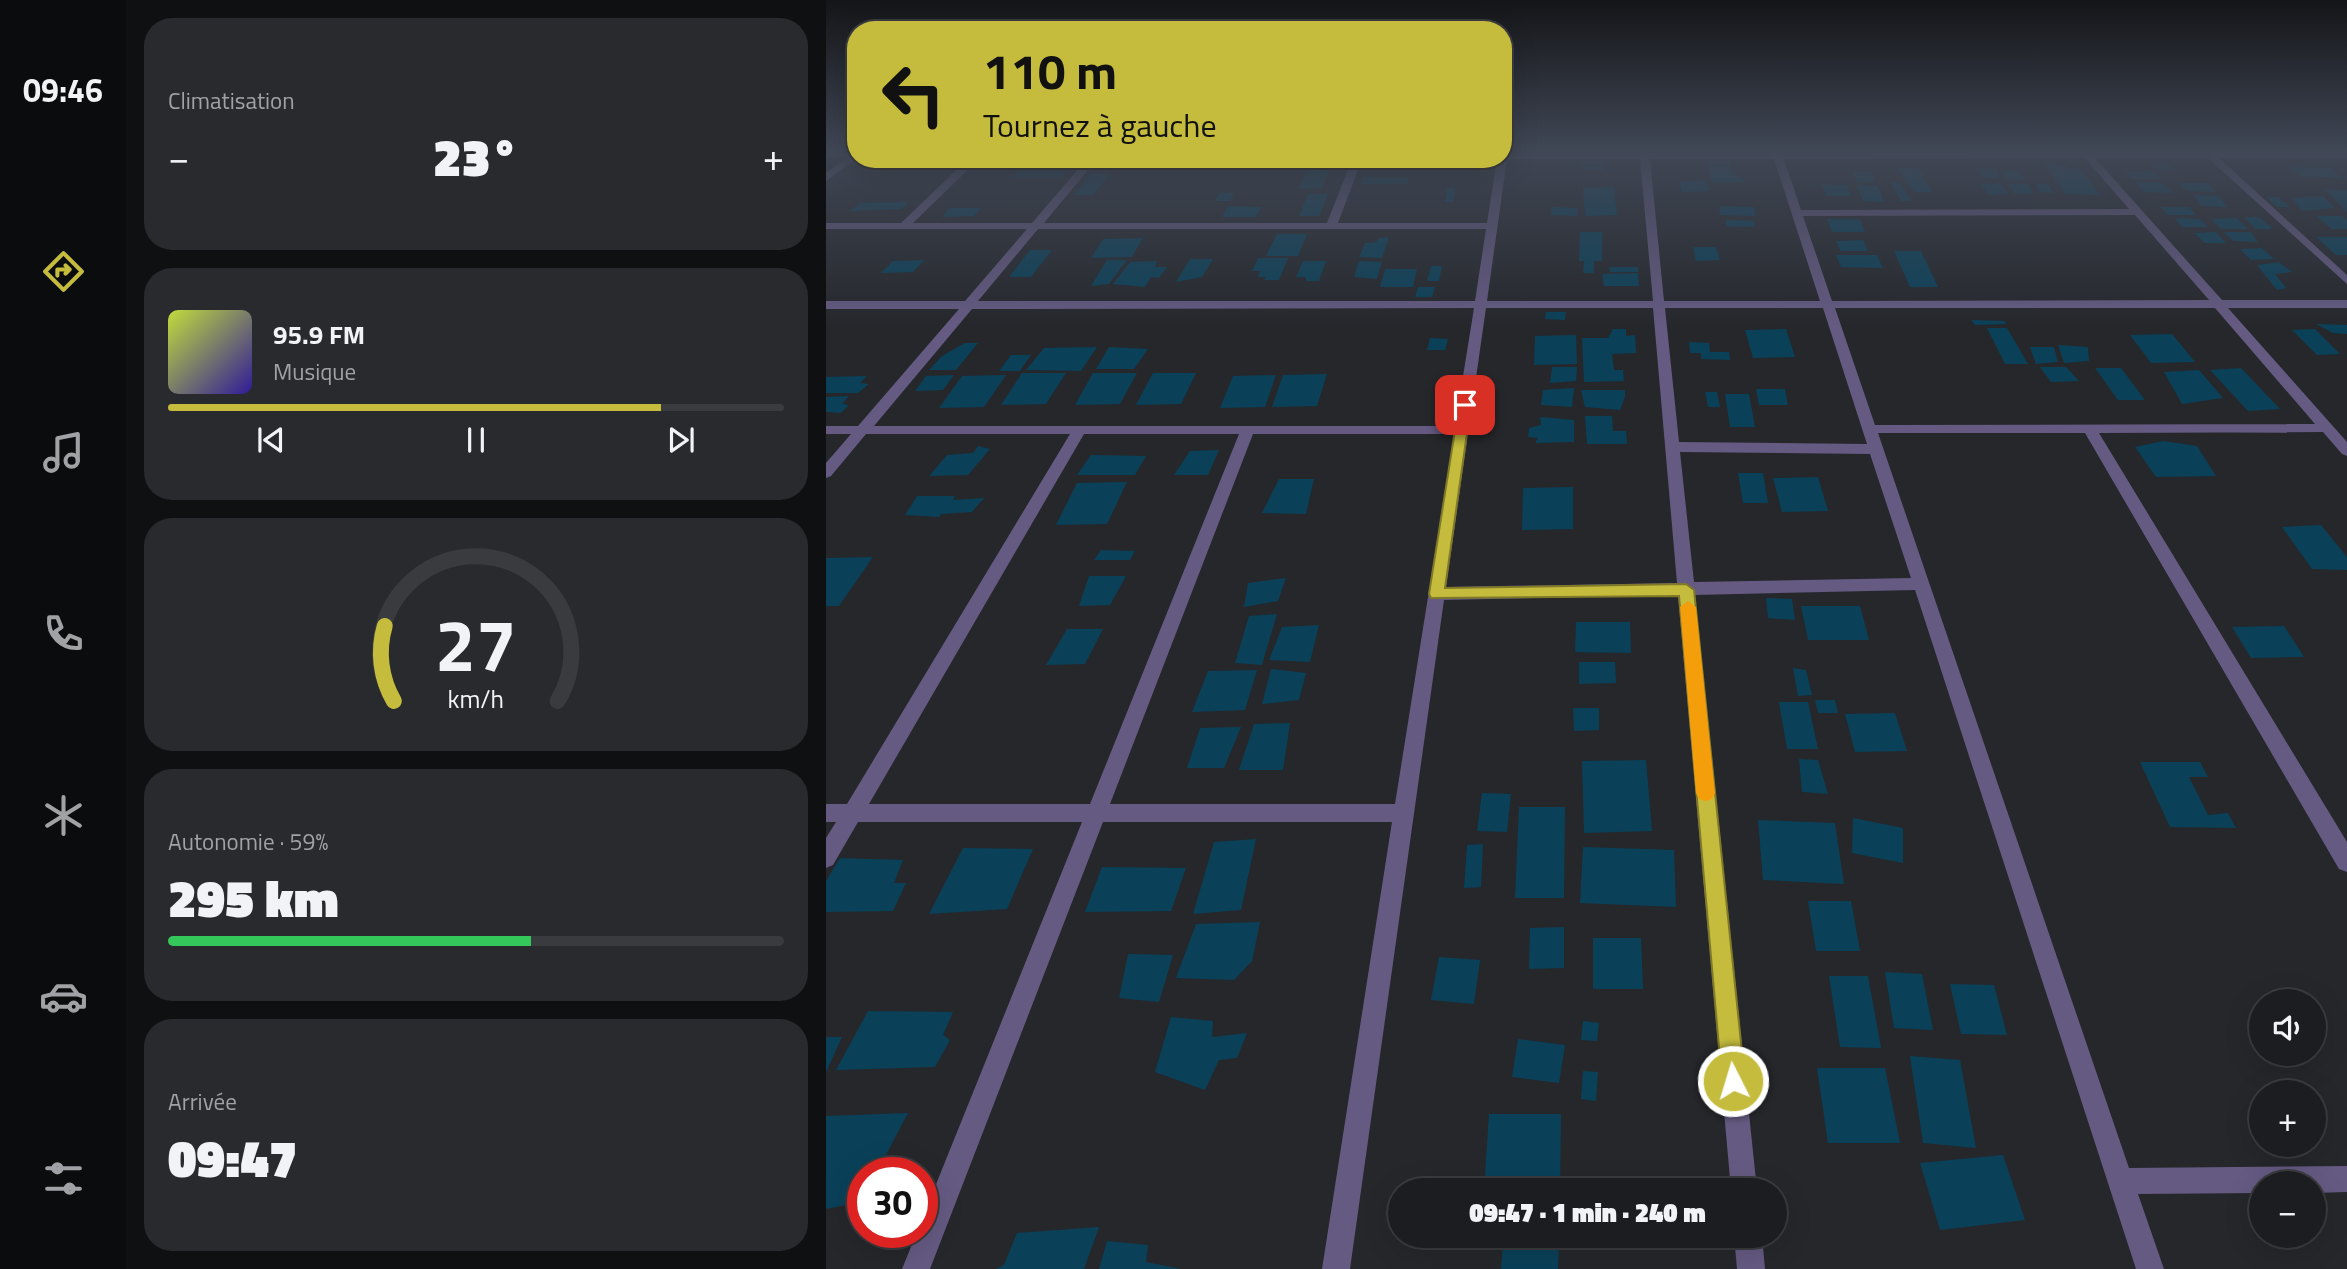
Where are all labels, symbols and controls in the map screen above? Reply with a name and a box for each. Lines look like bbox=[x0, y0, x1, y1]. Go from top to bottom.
text: 110 m bbox=[983, 33, 1117, 108]
icon: left bbox=[868, 49, 959, 140]
text: 09:46 bbox=[23, 66, 103, 114]
text: Climatisation bbox=[168, 83, 295, 118]
text: Tournez à gauche bbox=[983, 101, 1217, 149]
text: 23° bbox=[433, 117, 519, 196]
text: − bbox=[168, 128, 189, 186]
text: + bbox=[763, 128, 784, 186]
icon: directions bbox=[39, 247, 88, 296]
text: 95.9 FM bbox=[273, 315, 365, 354]
text: Musique bbox=[273, 354, 356, 389]
pin bbox=[1435, 375, 1495, 435]
icon: arrive bbox=[1446, 386, 1484, 424]
icon: previous bbox=[252, 421, 290, 459]
icon: pause bbox=[457, 421, 495, 459]
icon: next bbox=[662, 421, 700, 459]
icon: music bbox=[39, 428, 88, 477]
text: 27 bbox=[435, 589, 517, 699]
icon: phone bbox=[39, 609, 88, 658]
text: km/h bbox=[448, 679, 504, 717]
icon: climate bbox=[39, 791, 88, 840]
text: Autonomie · 59% bbox=[168, 824, 328, 859]
text: 295 km bbox=[168, 858, 339, 937]
icon: car bbox=[39, 972, 88, 1021]
map controls bbox=[2249, 989, 2326, 1248]
button: sound bbox=[2249, 989, 2326, 1066]
position arrow bbox=[1696, 1044, 1770, 1118]
button: + bbox=[2249, 1080, 2326, 1157]
text: Arrivée bbox=[168, 1084, 237, 1119]
text: 09:47 bbox=[168, 1118, 297, 1197]
icon: filters bbox=[39, 1154, 88, 1203]
speed limit sign: 30 bbox=[847, 1157, 938, 1248]
button: − bbox=[2249, 1171, 2326, 1248]
text: 09:47 · 1 min · 240 m bbox=[1469, 1193, 1706, 1232]

